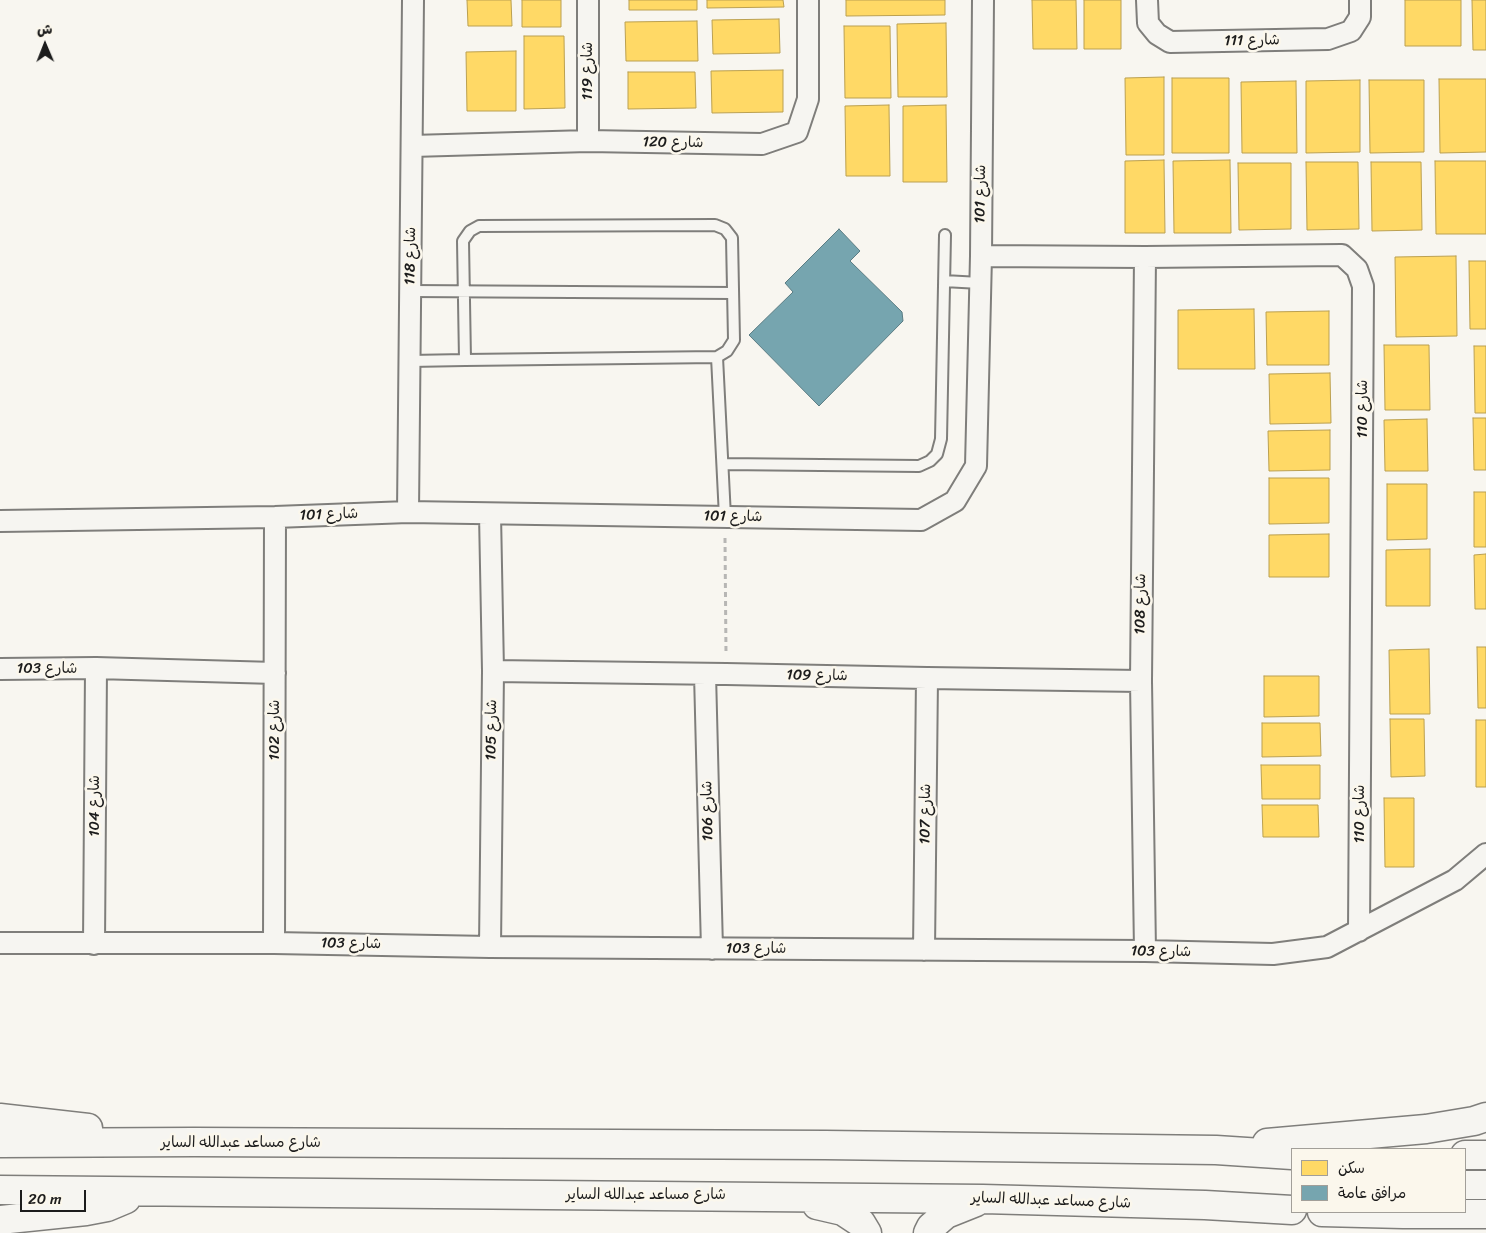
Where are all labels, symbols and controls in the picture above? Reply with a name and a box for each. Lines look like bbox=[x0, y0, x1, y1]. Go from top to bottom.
text: ش bbox=[37, 17, 53, 42]
north arrow bbox=[20, 20, 70, 70]
street label: شارع 111 bbox=[1224, 32, 1280, 50]
street label: شارع 119 bbox=[579, 42, 597, 100]
street label: شارع 120 bbox=[642, 133, 704, 153]
street label: شارع 101 bbox=[971, 164, 991, 224]
street label: شارع 118 bbox=[401, 227, 421, 285]
street label: شارع 110 bbox=[1354, 380, 1372, 438]
street label: شارع 101 bbox=[299, 505, 359, 525]
street label: شارع 101 bbox=[703, 507, 763, 527]
street label: شارع 108 bbox=[1131, 573, 1151, 635]
street label: شارع 103 bbox=[17, 660, 77, 678]
street label: شارع 109 bbox=[786, 666, 848, 686]
street label: شارع 105 bbox=[482, 699, 502, 761]
street label: شارع 102 bbox=[266, 700, 284, 760]
street label: شارع 104 bbox=[86, 775, 104, 837]
street label: شارع 106 bbox=[698, 780, 718, 842]
street label: شارع 107 bbox=[916, 783, 936, 845]
street label: شارع 110 bbox=[1351, 785, 1369, 843]
street label: شارع 103 bbox=[321, 934, 381, 954]
street label: شارع 103 bbox=[726, 940, 786, 958]
street label: شارع 103 bbox=[1131, 942, 1191, 962]
street label: شارع مساعد عبدالله الساير bbox=[161, 1134, 321, 1152]
legend bbox=[1291, 1148, 1466, 1213]
text: سكن bbox=[1338, 1155, 1365, 1181]
scale bar bbox=[22, 1180, 89, 1212]
text: مرافق عامة bbox=[1338, 1180, 1406, 1206]
text: 20 m bbox=[28, 1186, 62, 1212]
street label: شارع مساعد عبدالله الساير bbox=[566, 1186, 726, 1204]
street label: شارع مساعد عبدالله الساير bbox=[971, 1189, 1131, 1213]

